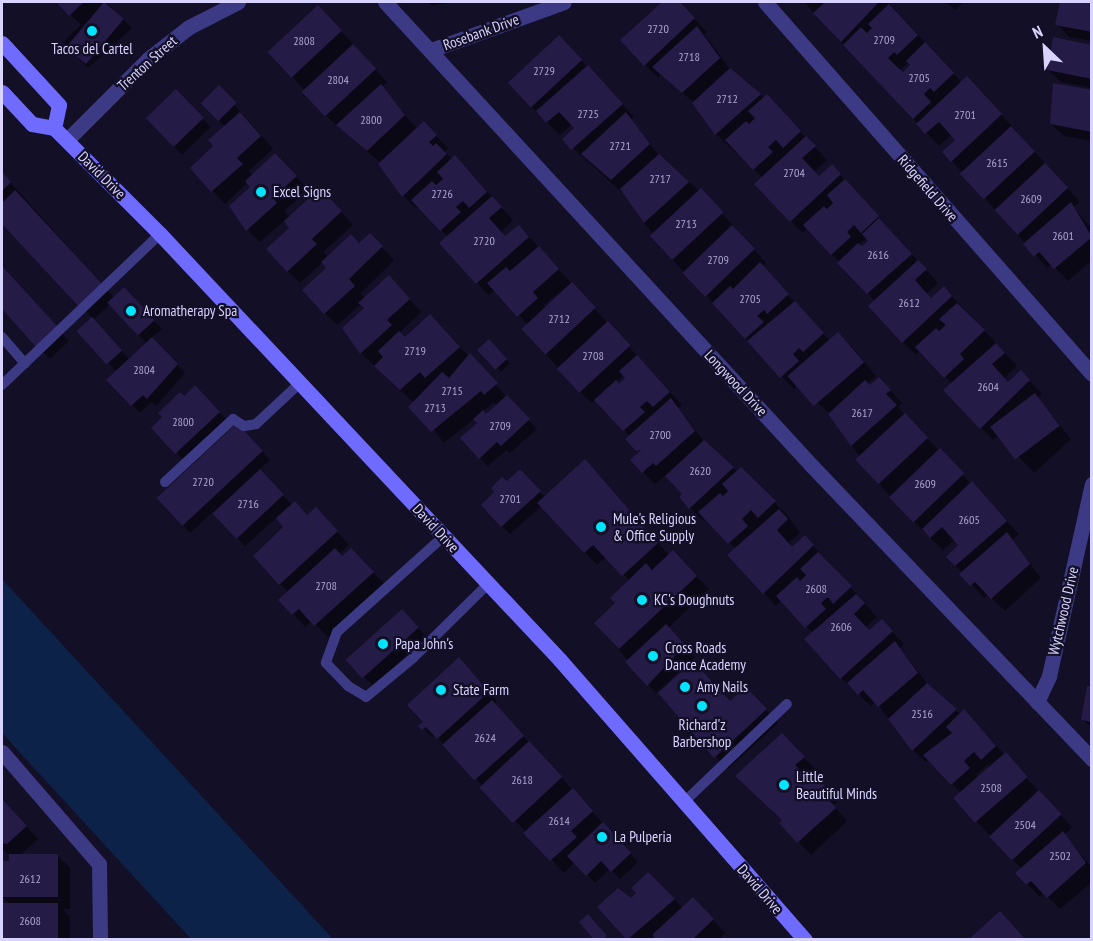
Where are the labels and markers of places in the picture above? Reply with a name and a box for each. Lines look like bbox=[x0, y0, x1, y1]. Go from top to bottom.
marker: Tacos del Cartel bbox=[85, 24, 99, 38]
place label: Tacos del Cartel bbox=[51, 40, 133, 58]
place label: Excel Signs bbox=[273, 183, 331, 201]
marker: Excel Signs bbox=[254, 185, 268, 199]
place label: Aromatherapy Spa bbox=[143, 302, 238, 320]
marker: Aromatherapy Spa bbox=[124, 304, 138, 318]
place label: Mule's Religious & Office Supply bbox=[613, 509, 696, 544]
marker: Mule's Religious & Office Supply bbox=[594, 520, 608, 534]
place label: KC's Doughnuts bbox=[654, 591, 734, 609]
marker: KC's Doughnuts bbox=[635, 593, 649, 607]
place label: Papa John's bbox=[395, 635, 453, 653]
marker: Papa John's bbox=[376, 637, 390, 651]
place label: Cross Roads Dance Academy bbox=[665, 638, 746, 673]
marker: Cross Roads Dance Academy bbox=[646, 649, 660, 663]
place label: Amy Nails bbox=[697, 678, 749, 696]
marker: Amy Nails bbox=[678, 680, 692, 694]
place label: State Farm bbox=[453, 681, 509, 699]
marker: State Farm bbox=[434, 683, 448, 697]
marker: Richard'z Barbershop bbox=[695, 699, 709, 713]
place label: Richard'z Barbershop bbox=[673, 715, 731, 750]
place label: Little Beautiful Minds bbox=[796, 767, 877, 802]
marker: Little Beautiful Minds bbox=[777, 778, 791, 792]
place label: La Pulperia bbox=[614, 828, 672, 846]
marker: La Pulperia bbox=[595, 830, 609, 844]

